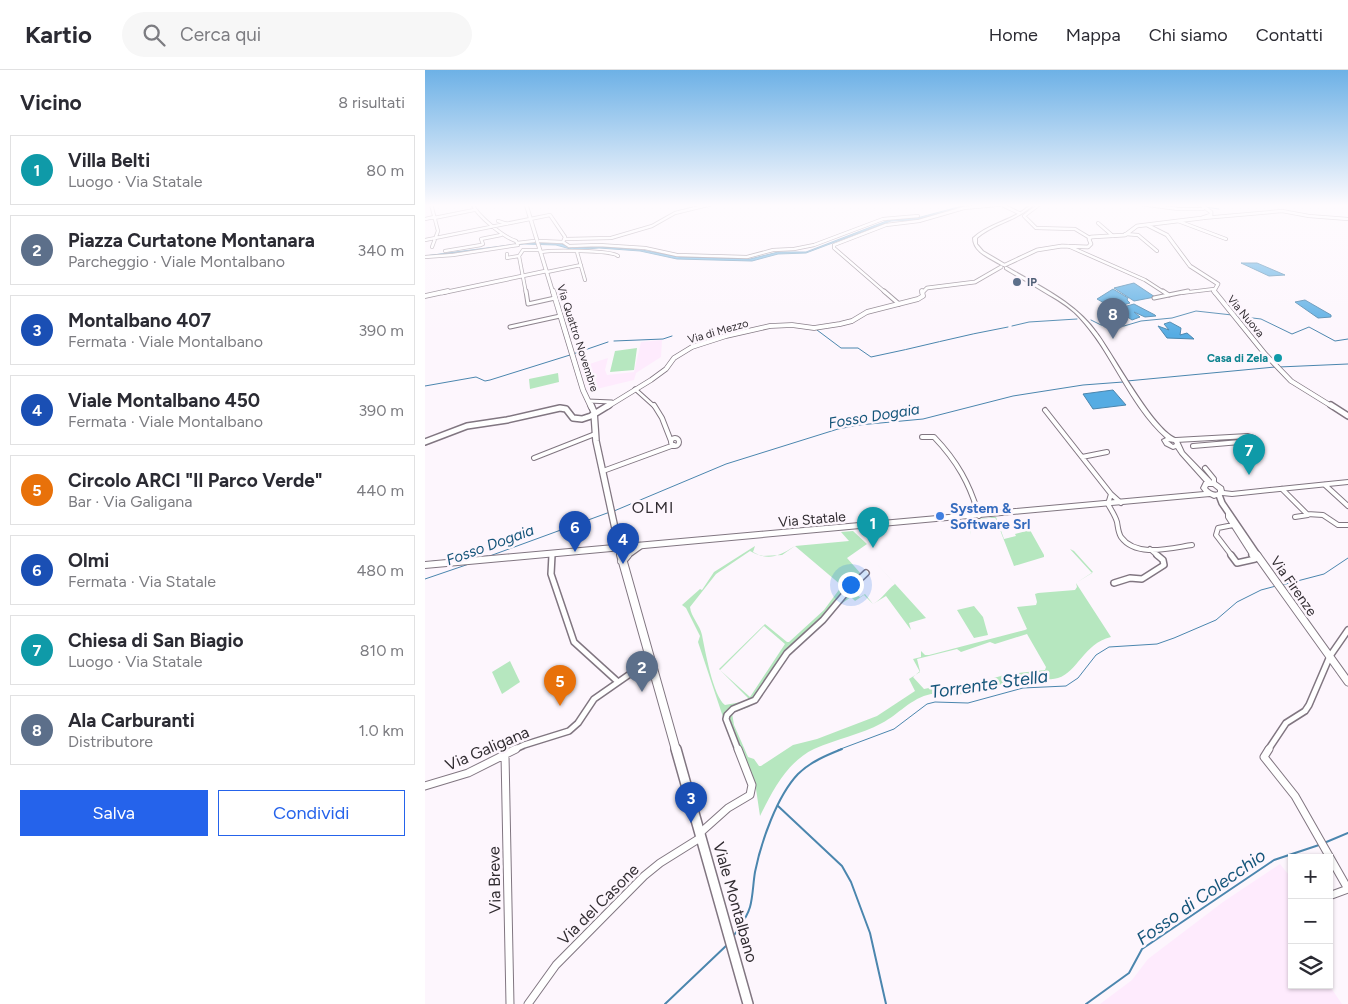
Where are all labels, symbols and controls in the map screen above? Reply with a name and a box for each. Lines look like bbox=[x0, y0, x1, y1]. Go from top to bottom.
search box bbox=[122, 12, 472, 57]
text: Kartio bbox=[25, 20, 92, 49]
icon: search bbox=[140, 21, 168, 49]
text: Cerca qui bbox=[180, 23, 261, 46]
text: Home bbox=[989, 24, 1038, 46]
text: Mappa bbox=[1066, 24, 1121, 46]
text: Chi siamo bbox=[1149, 24, 1228, 46]
text: Contatti bbox=[1256, 24, 1323, 46]
text: Vicino bbox=[20, 90, 82, 115]
text: 8 risultati bbox=[338, 93, 405, 112]
text: Villa Belti bbox=[68, 149, 150, 172]
text: 1 bbox=[34, 161, 40, 180]
text: 80 m bbox=[366, 161, 404, 180]
text: Luogo · Via Statale bbox=[68, 172, 203, 191]
text: Piazza Curtatone Montanara bbox=[68, 229, 315, 252]
text: 2 bbox=[32, 241, 42, 260]
text: 340 m bbox=[358, 241, 404, 260]
text: Parcheggio · Viale Montalbano bbox=[68, 252, 285, 271]
marker: IP bbox=[1011, 276, 1023, 288]
place label: IP bbox=[1027, 276, 1037, 289]
street label: Via Quattro Novembre bbox=[554, 283, 601, 393]
street label: Via Nuova bbox=[1224, 293, 1267, 340]
pin: 8 bbox=[1097, 298, 1129, 339]
text: Montalbano 407 bbox=[68, 309, 211, 332]
street label: Via di Mezzo bbox=[686, 317, 750, 346]
text: 3 bbox=[33, 321, 41, 340]
text: 390 m bbox=[358, 321, 404, 340]
text: Fermata · Viale Montalbano bbox=[68, 332, 263, 351]
place label: Casa di Zela bbox=[1207, 352, 1268, 365]
marker: Casa di Zela bbox=[1272, 352, 1284, 364]
text: Viale Montalbano 450 bbox=[68, 389, 260, 412]
water label: Fosso Dogaia bbox=[827, 400, 921, 432]
text: 4 bbox=[32, 401, 42, 420]
text: 390 m bbox=[358, 401, 404, 420]
text: Fermata · Viale Montalbano bbox=[68, 412, 263, 431]
pin: 7 bbox=[1233, 434, 1265, 475]
text: Circolo ARCI "Il Parco Verde" bbox=[68, 469, 323, 492]
text: 5 bbox=[32, 481, 42, 500]
text: 440 m bbox=[356, 481, 404, 500]
text: Bar · Via Galigana bbox=[68, 492, 192, 511]
district label: OLMI bbox=[632, 498, 674, 517]
place label: System & Software Srl bbox=[950, 500, 1030, 533]
pin: 1 bbox=[857, 507, 889, 548]
street label: Via Statale bbox=[778, 508, 847, 531]
marker: System & Software Srl bbox=[934, 510, 946, 522]
pin: 6 bbox=[559, 511, 591, 552]
water label: Fosso Dogaia bbox=[444, 521, 537, 569]
pin: 4 bbox=[607, 523, 639, 564]
text: Olmi bbox=[68, 549, 109, 572]
street label: Via Firenze bbox=[1267, 553, 1321, 620]
text: 6 bbox=[32, 561, 42, 580]
text: 480 m bbox=[356, 561, 404, 580]
text: Fermata · Via Statale bbox=[68, 572, 216, 591]
your location bbox=[838, 572, 864, 598]
text: Chiesa di San Biagio bbox=[68, 629, 244, 652]
text: 7 bbox=[33, 641, 41, 660]
text: 810 m bbox=[360, 641, 404, 660]
pin: 2 bbox=[626, 651, 658, 692]
text: Luogo · Via Statale bbox=[68, 652, 203, 671]
pin: 5 bbox=[544, 665, 576, 706]
water label: Torrente Stella bbox=[929, 665, 1050, 703]
text: Ala Carburanti bbox=[68, 709, 195, 732]
text: 8 bbox=[32, 721, 42, 740]
text: 1.0 km bbox=[358, 721, 404, 740]
street label: Via Galigana bbox=[442, 722, 532, 775]
text: Distributore bbox=[68, 732, 153, 751]
pin: 3 bbox=[675, 782, 707, 823]
button: Salva bbox=[20, 790, 208, 836]
button: Condividi bbox=[218, 790, 405, 836]
street label: Viale Montalbano bbox=[709, 840, 762, 965]
water label: Fosso di Colecchio bbox=[1132, 844, 1270, 950]
street label: Via Breve bbox=[484, 846, 505, 914]
map controls bbox=[1288, 854, 1333, 989]
button: + bbox=[1288, 854, 1333, 899]
street label: Via del Casone bbox=[554, 860, 643, 949]
button: − bbox=[1288, 899, 1333, 944]
button: layers bbox=[1288, 944, 1333, 989]

